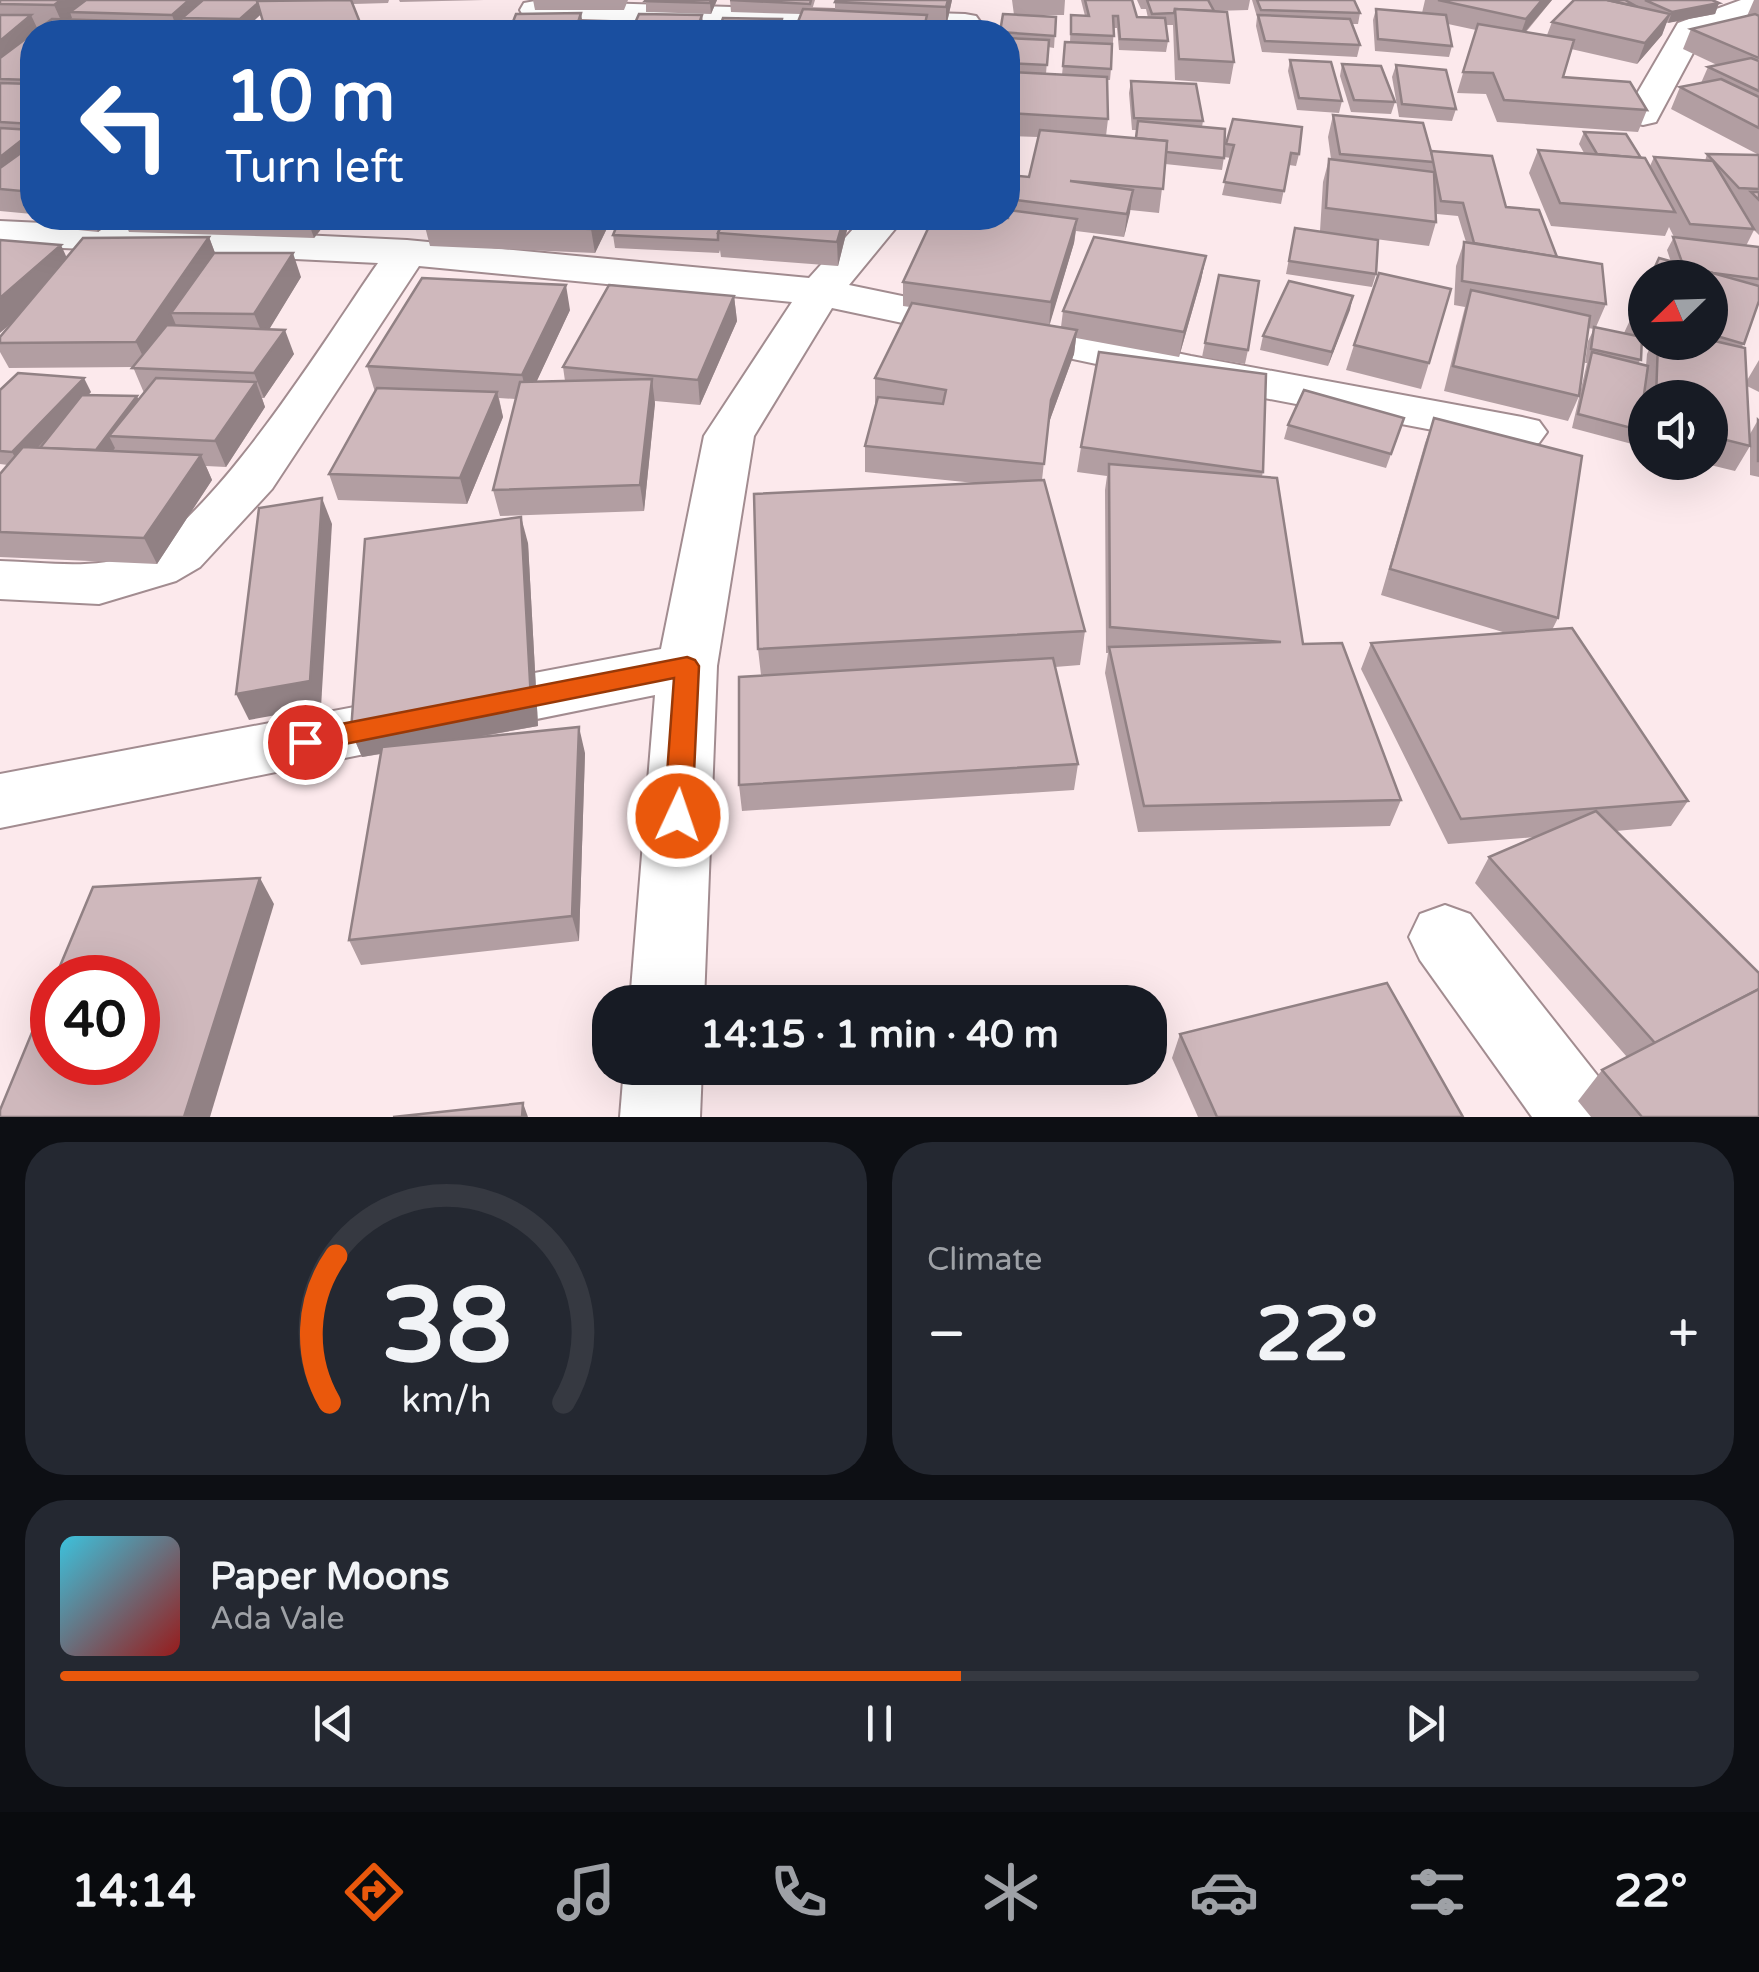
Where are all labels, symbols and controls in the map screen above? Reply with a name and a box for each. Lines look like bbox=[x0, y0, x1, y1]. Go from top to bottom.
text: 10 m bbox=[225, 56, 395, 140]
icon: left bbox=[60, 60, 190, 190]
text: Turn left bbox=[225, 141, 404, 195]
north arrow bbox=[1628, 260, 1728, 360]
map controls bbox=[1628, 260, 1728, 480]
button: sound bbox=[1628, 380, 1728, 480]
pin bbox=[263, 700, 348, 785]
icon: arrive bbox=[278, 715, 333, 770]
position arrow bbox=[626, 764, 730, 868]
speed limit sign: 40 bbox=[30, 955, 160, 1085]
text: 14:15 · 1 min · 40 m bbox=[700, 1012, 1059, 1058]
text: Climate bbox=[927, 1241, 1042, 1279]
text: 38 bbox=[381, 1265, 511, 1390]
text: 22° bbox=[1256, 1290, 1378, 1380]
text: − bbox=[927, 1302, 966, 1368]
text: + bbox=[1668, 1302, 1699, 1368]
text: km/h bbox=[401, 1379, 491, 1422]
text: Paper Moons bbox=[210, 1554, 450, 1600]
text: Ada Vale bbox=[210, 1600, 345, 1638]
icon: previous bbox=[306, 1696, 361, 1751]
icon: pause bbox=[852, 1696, 907, 1751]
icon: next bbox=[1398, 1696, 1453, 1751]
icon: directions bbox=[339, 1857, 409, 1927]
icon: music bbox=[551, 1857, 621, 1927]
icon: phone bbox=[764, 1857, 834, 1927]
icon: climate bbox=[976, 1857, 1046, 1927]
icon: car bbox=[1189, 1857, 1259, 1927]
icon: filters bbox=[1402, 1857, 1472, 1927]
text: 14:14 bbox=[71, 1865, 196, 1919]
text: 22° bbox=[1614, 1865, 1688, 1919]

